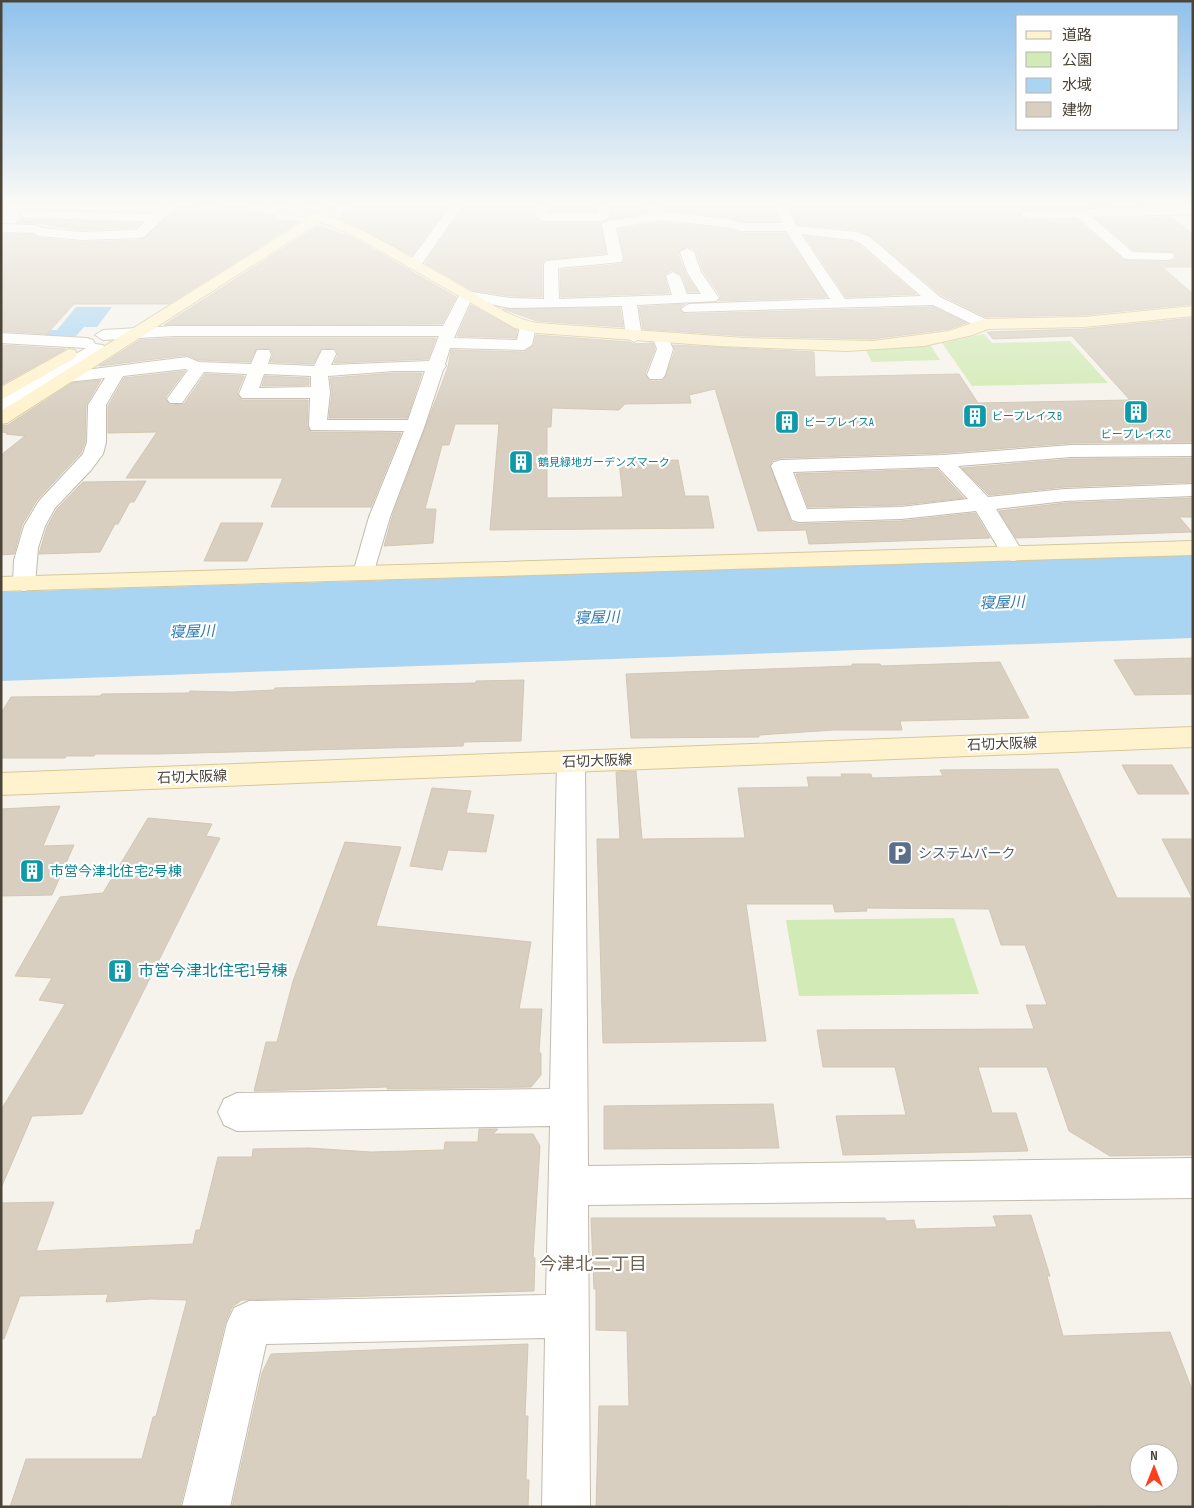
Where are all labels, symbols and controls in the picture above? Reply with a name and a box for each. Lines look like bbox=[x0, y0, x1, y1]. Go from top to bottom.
legend bbox=[1016, 15, 1179, 130]
text: 道路 bbox=[1062, 26, 1092, 45]
text: 公園 bbox=[1062, 51, 1092, 70]
text: 水域 bbox=[1062, 76, 1092, 95]
text: 建物 bbox=[1062, 101, 1092, 120]
building icon: ビープレイスC bbox=[1123, 399, 1149, 425]
building icon: ビープレイスB bbox=[962, 403, 988, 429]
building icon: ビープレイスA bbox=[774, 409, 800, 435]
place label: ビープレイスB bbox=[992, 410, 1062, 423]
place label: ビープレイスA bbox=[804, 416, 874, 429]
place label: ビープレイスC bbox=[1101, 428, 1171, 441]
building icon: 鶴見緑地ガーデンズマーク bbox=[508, 449, 534, 475]
place label: 鶴見緑地ガーデンズマーク bbox=[538, 456, 670, 469]
water label: 寝屋川 bbox=[979, 593, 1027, 613]
water label: 寝屋川 bbox=[574, 608, 622, 628]
water label: 寝屋川 bbox=[169, 622, 217, 642]
street label: 石切大阪線 bbox=[967, 734, 1037, 754]
street label: 石切大阪線 bbox=[562, 751, 632, 771]
street label: 石切大阪線 bbox=[157, 767, 227, 787]
parking icon: システムパーク bbox=[887, 840, 913, 866]
place label: システムパーク bbox=[918, 845, 1016, 862]
building icon: 市営今津北住宅2号棟 bbox=[19, 858, 45, 884]
place label: 市営今津北住宅2号棟 bbox=[50, 863, 182, 880]
building icon: 市営今津北住宅1号棟 bbox=[107, 958, 133, 984]
place label: 市営今津北住宅1号棟 bbox=[138, 962, 288, 981]
district label: 今津北二丁目 bbox=[539, 1254, 647, 1275]
north arrow bbox=[1129, 1443, 1179, 1493]
text: N bbox=[1150, 1447, 1158, 1464]

